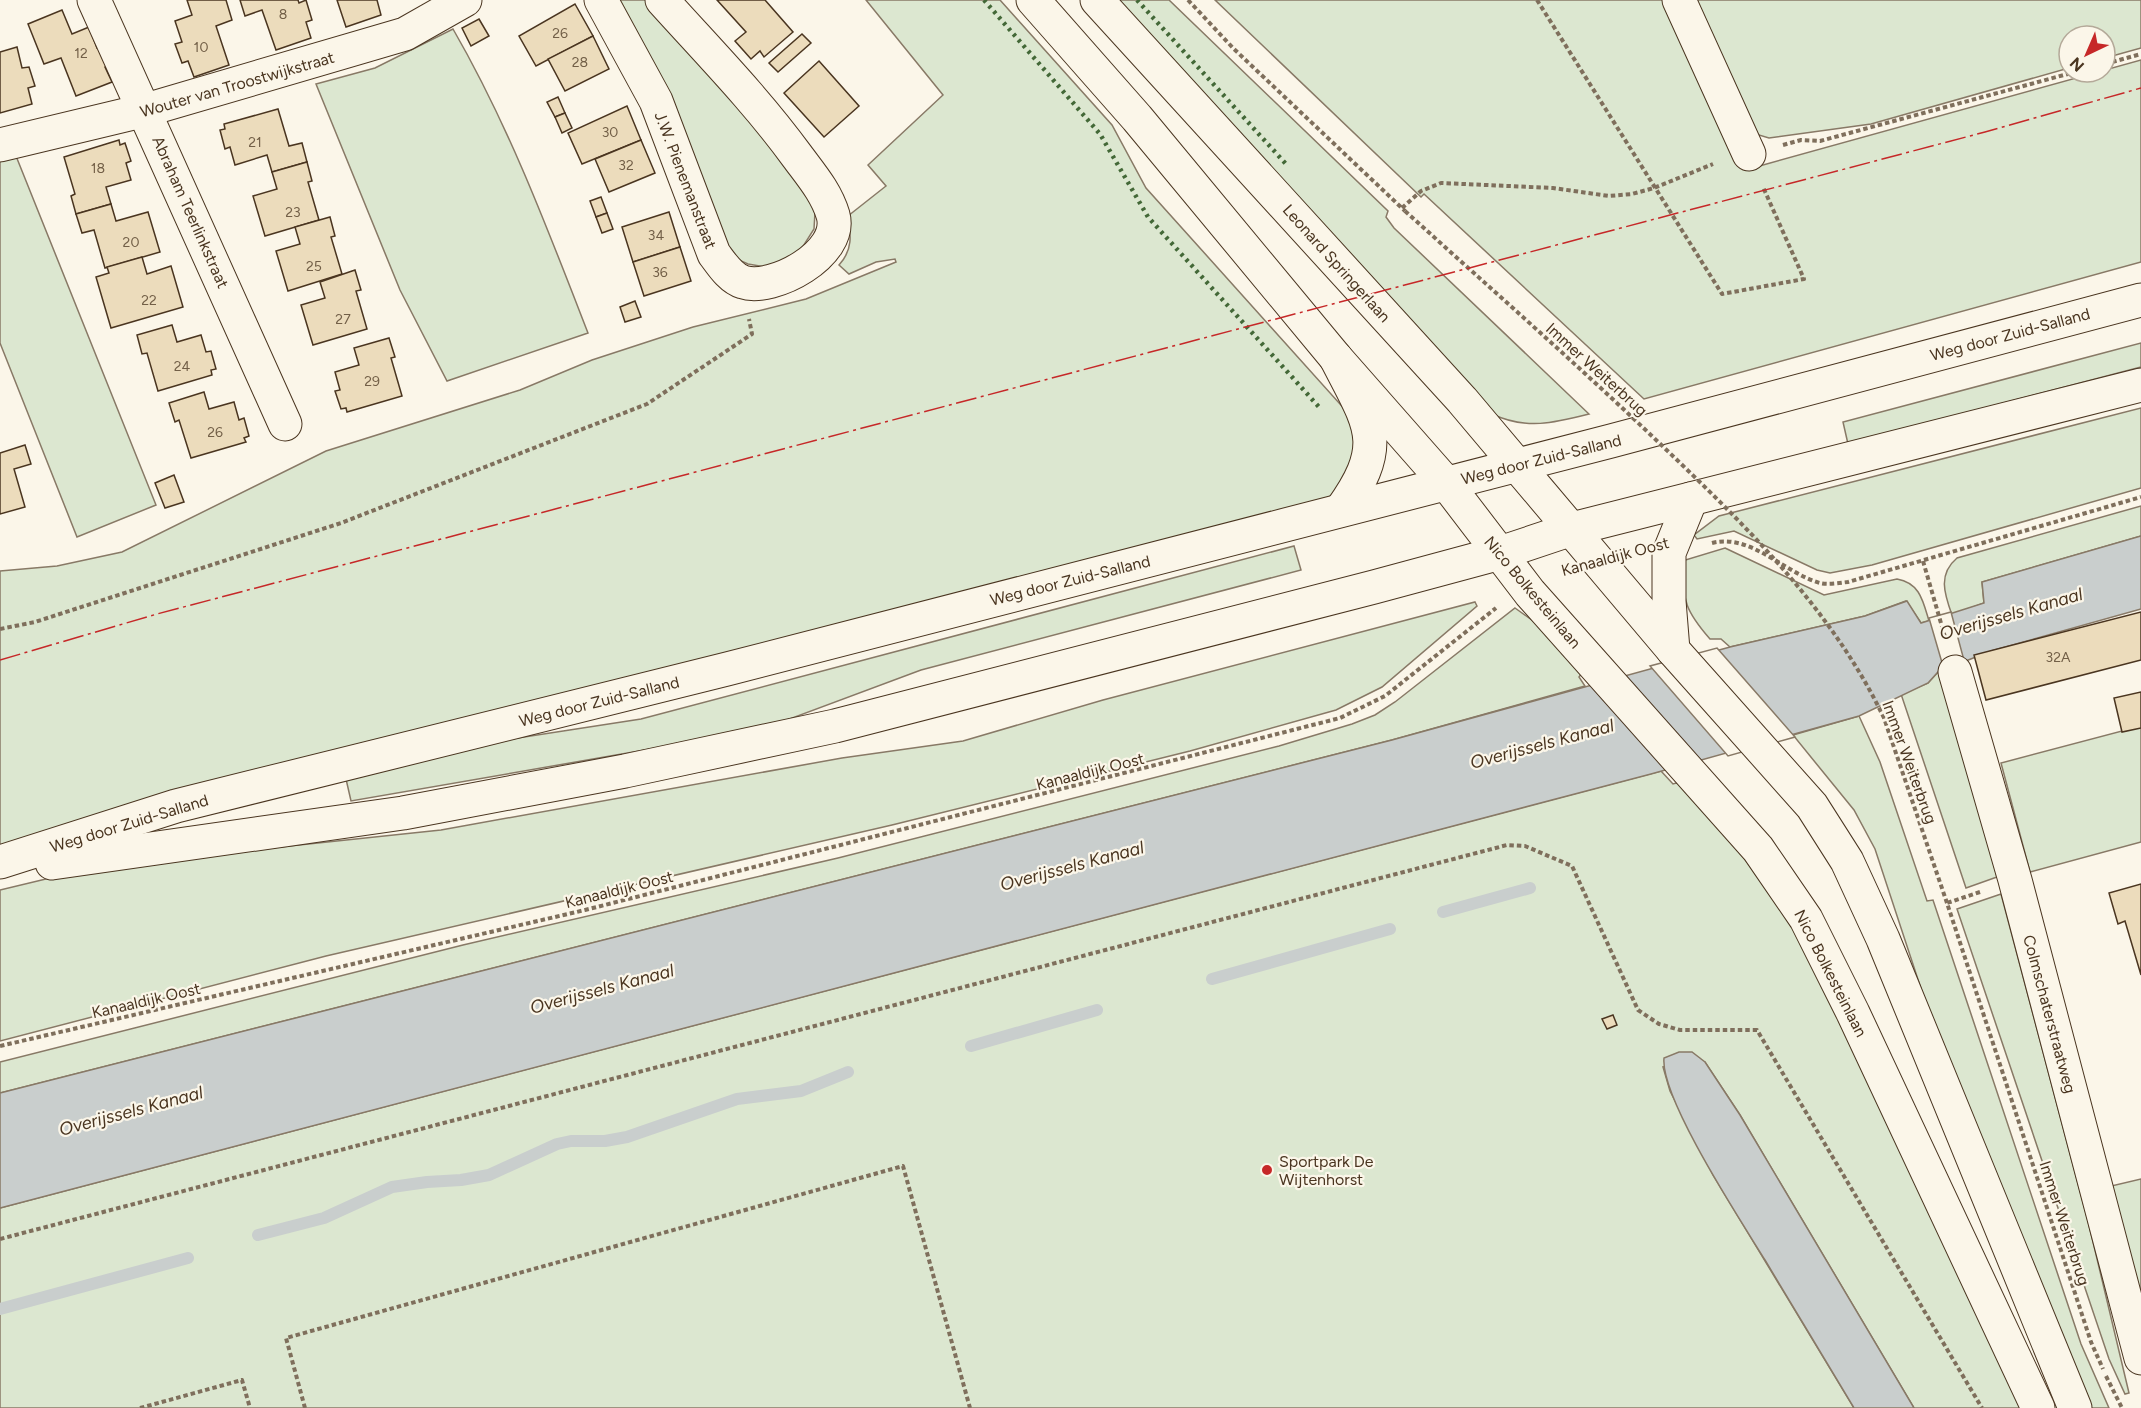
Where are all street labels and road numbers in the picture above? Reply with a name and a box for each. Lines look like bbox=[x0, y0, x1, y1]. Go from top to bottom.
street label: Wouter van Troostwijkstraat bbox=[138, 48, 337, 121]
street label: J.W. Pienemanstraat bbox=[651, 109, 720, 252]
street label: Abraham Teerlinkstraat bbox=[148, 133, 233, 291]
street label: Leonard Springerlaan bbox=[1279, 201, 1395, 326]
street label: Weg door Zuid-Salland bbox=[1928, 304, 2092, 365]
street label: Immer Weiterbrug bbox=[1542, 319, 1651, 420]
street label: Weg door Zuid-Salland bbox=[1459, 430, 1623, 489]
street label: Nico Bolkesteinlaan bbox=[1480, 532, 1585, 652]
street label: Kanaaldijk Oost bbox=[1559, 533, 1671, 580]
street label: Weg door Zuid-Salland bbox=[988, 551, 1152, 610]
street label: Weg door Zuid-Salland bbox=[517, 672, 681, 731]
street label: Immer Weiterbrug bbox=[1878, 698, 1941, 827]
street label: Kanaaldijk Oost bbox=[1034, 749, 1146, 794]
street label: Weg door Zuid-Salland bbox=[48, 790, 211, 857]
street label: Kanaaldijk Oost bbox=[563, 867, 675, 912]
street label: Nico Bolkesteinlaan bbox=[1790, 906, 1871, 1040]
street label: Colmschaterstraatweg bbox=[2019, 933, 2080, 1095]
street label: Kanaaldijk Oost bbox=[90, 979, 202, 1022]
street label: Immer Weiterbrug bbox=[2035, 1158, 2094, 1288]

